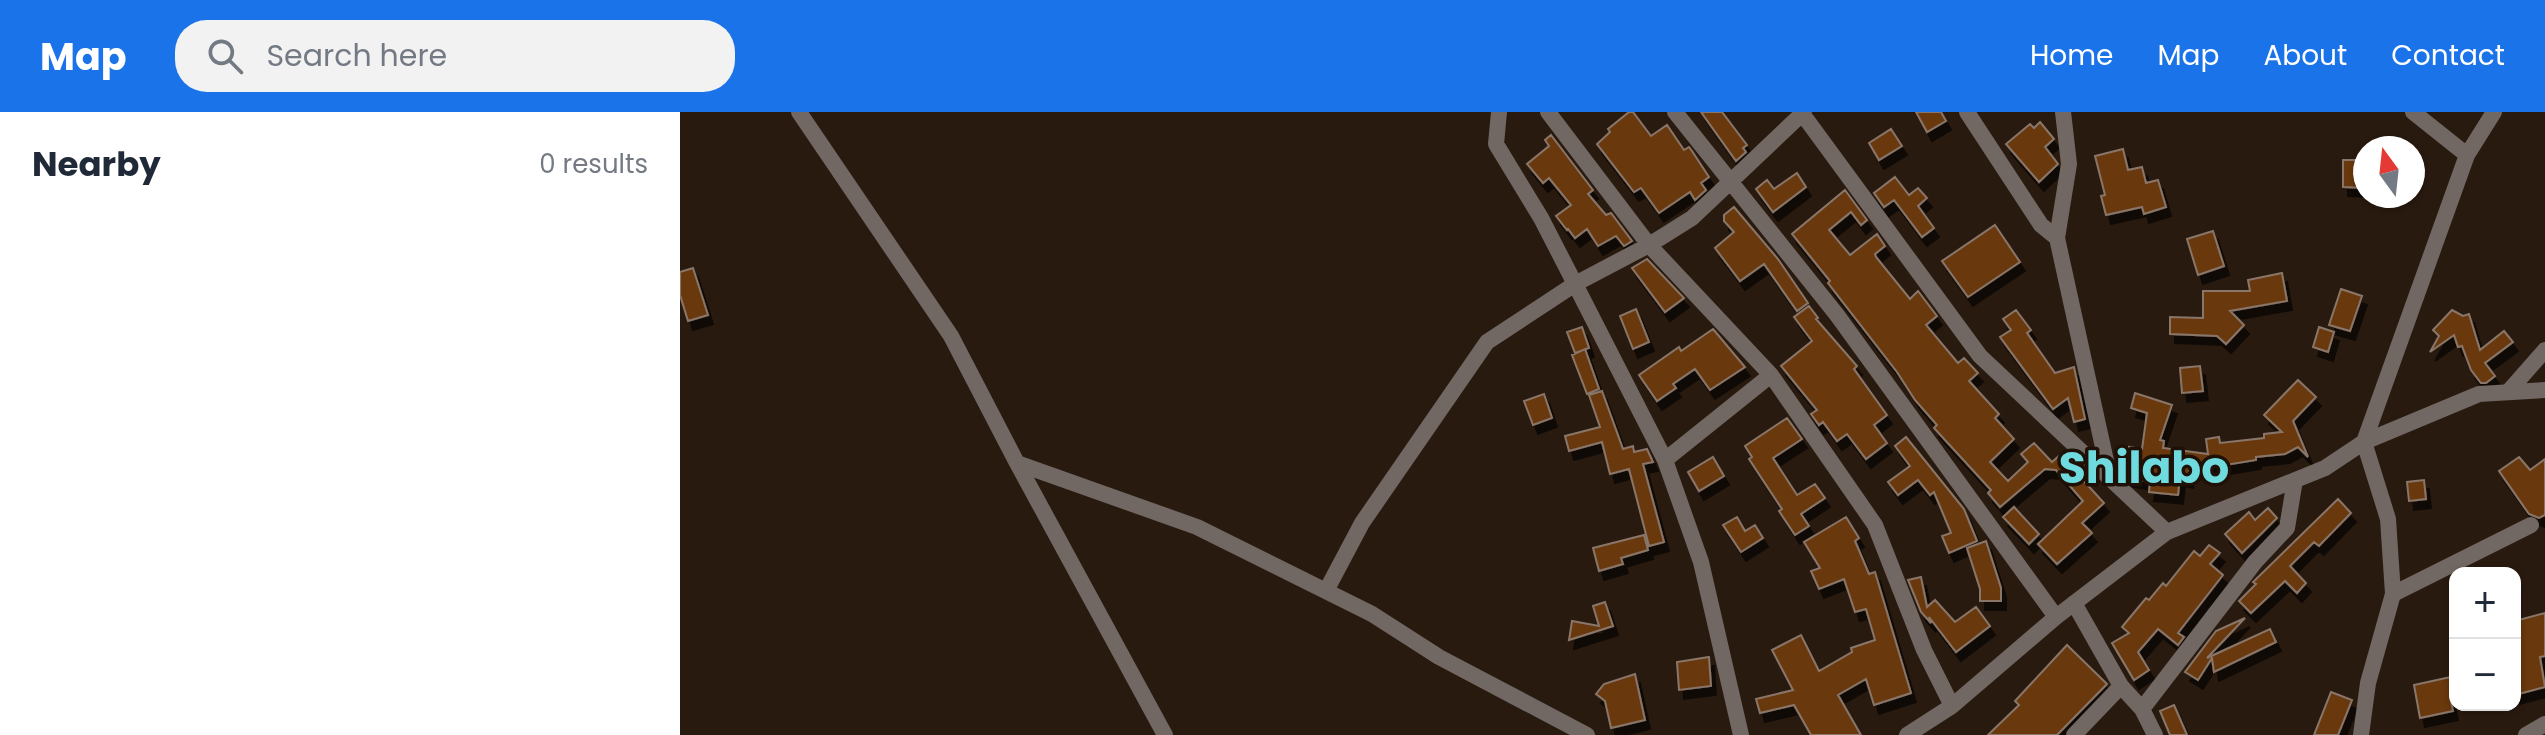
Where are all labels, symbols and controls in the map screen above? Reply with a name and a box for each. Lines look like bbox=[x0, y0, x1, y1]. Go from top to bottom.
search box bbox=[175, 20, 735, 92]
text: Map bbox=[40, 30, 127, 83]
icon: search bbox=[203, 34, 247, 78]
text: Search here bbox=[267, 34, 447, 77]
text: Home bbox=[2030, 36, 2113, 75]
text: Map bbox=[2157, 36, 2219, 75]
text: About bbox=[2263, 36, 2347, 75]
text: Contact bbox=[2391, 36, 2505, 75]
north arrow bbox=[2353, 136, 2425, 208]
text: Nearby bbox=[32, 140, 161, 188]
text: 0 results bbox=[539, 146, 648, 182]
district label: Shilabo bbox=[2059, 437, 2229, 498]
map controls bbox=[2449, 567, 2521, 711]
button: + bbox=[2449, 567, 2521, 639]
button: − bbox=[2449, 639, 2521, 711]

